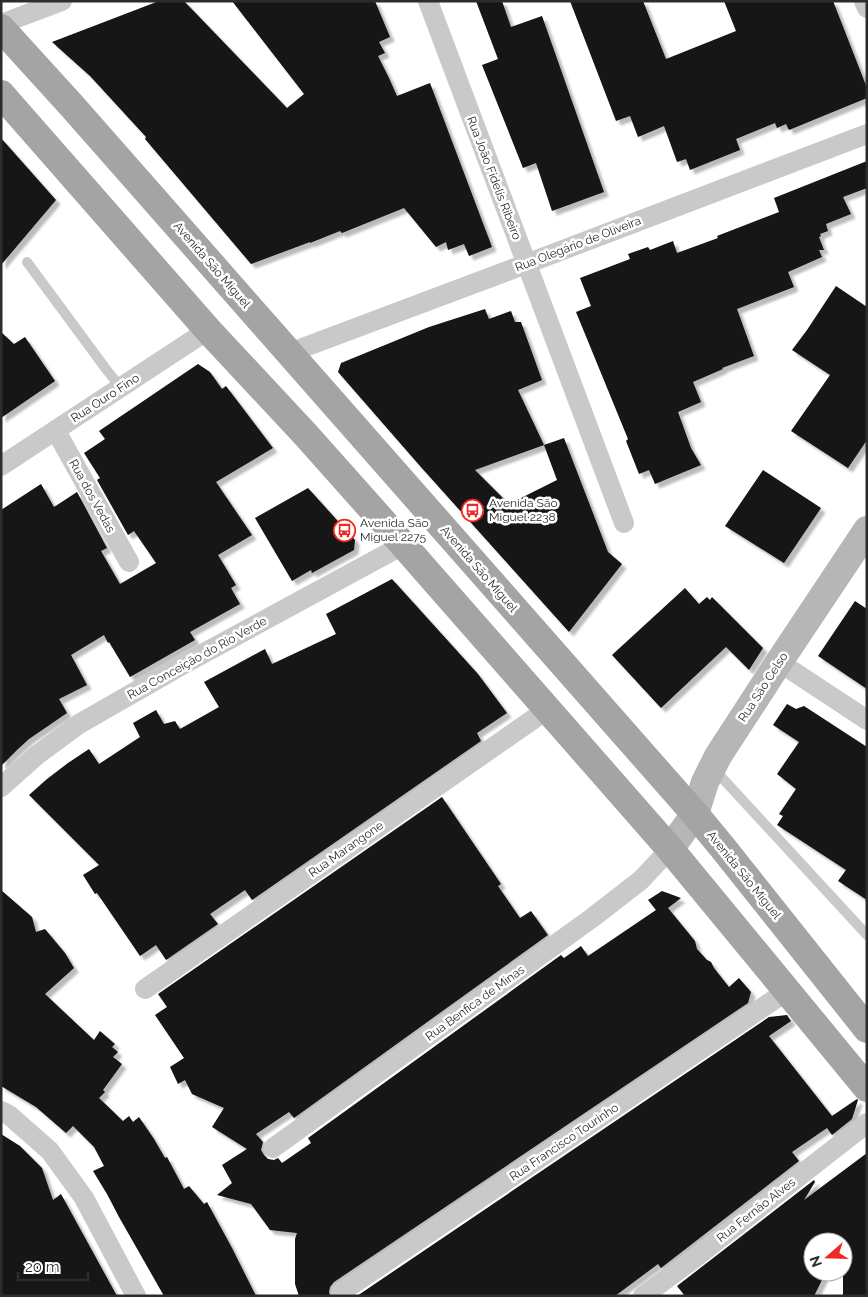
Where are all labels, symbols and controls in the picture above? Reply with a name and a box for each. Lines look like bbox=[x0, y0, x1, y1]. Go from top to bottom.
street label: Rua João Fidelis Ribeiro bbox=[464, 114, 524, 242]
street label: Rua Olegário de Oliveira bbox=[513, 213, 643, 275]
street label: Avenida São Miguel bbox=[171, 219, 254, 312]
street label: Rua Ouro Fino bbox=[68, 371, 142, 425]
street label: Rua dos Vedas bbox=[66, 457, 118, 535]
place label: Avenida São Miguel 2238 bbox=[489, 496, 558, 524]
bus stop icon: Avenida São Miguel 2238 bbox=[461, 498, 485, 522]
place label: Avenida São Miguel 2275 bbox=[360, 516, 429, 544]
bus stop icon: Avenida São Miguel 2275 bbox=[332, 518, 356, 542]
street label: Avenida São Miguel bbox=[438, 523, 521, 616]
street label: Rua Conceição do Rio Verde bbox=[125, 614, 269, 702]
street label: Rua São Celso bbox=[735, 650, 791, 724]
street label: Rua Marangone bbox=[306, 818, 386, 880]
street label: Avenida São Miguel bbox=[704, 828, 784, 923]
street label: Rua Benfica de Minas bbox=[423, 962, 527, 1044]
street label: Rua Francisco Tourinho bbox=[507, 1100, 621, 1184]
street label: Rua Fernão Alves bbox=[714, 1175, 798, 1245]
north arrow bbox=[803, 1232, 853, 1282]
scale bar bbox=[18, 1250, 88, 1282]
text: N bbox=[806, 1254, 825, 1269]
text: 20 m bbox=[25, 1258, 60, 1276]

